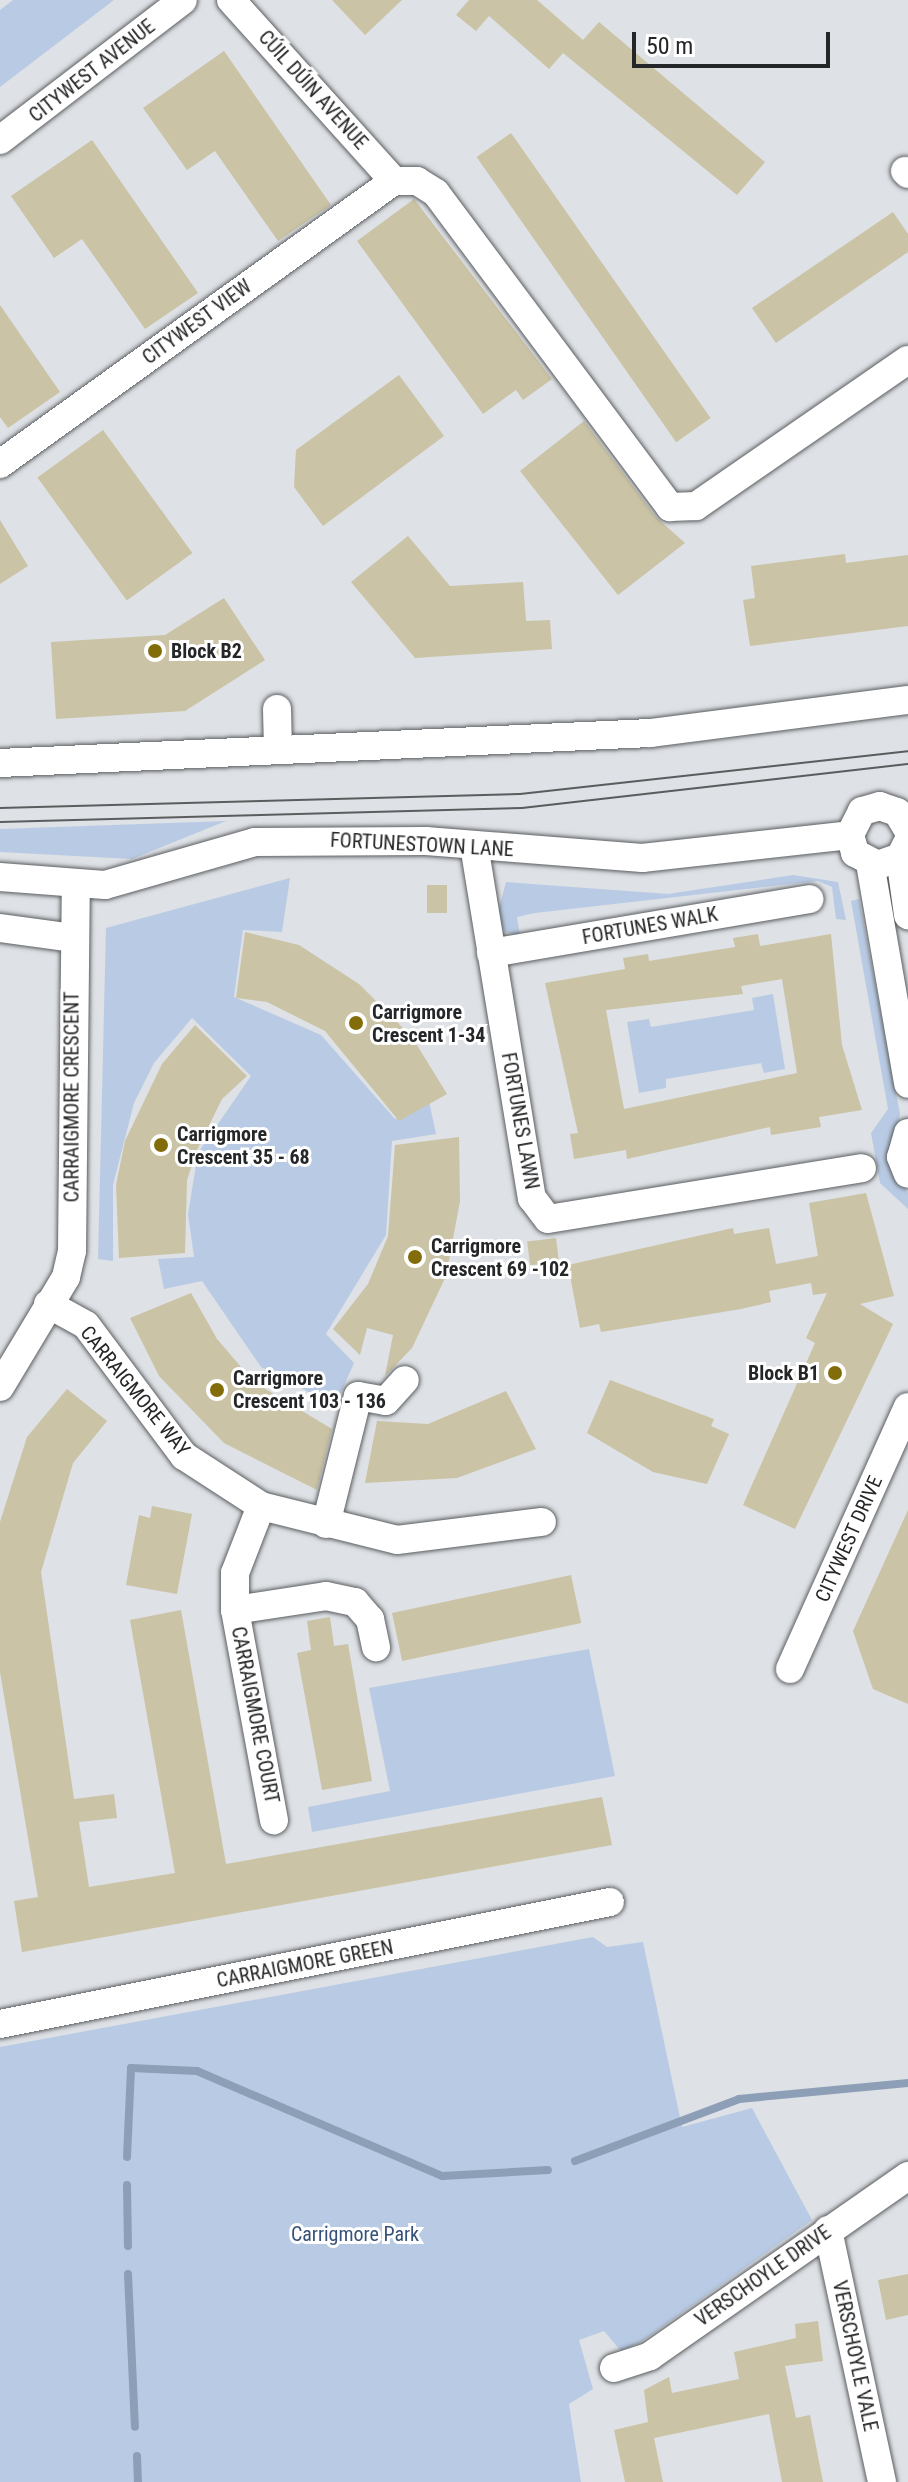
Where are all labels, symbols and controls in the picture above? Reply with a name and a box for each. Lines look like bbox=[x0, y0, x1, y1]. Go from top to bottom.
street label: CITYWEST AVENUE bbox=[24, 14, 160, 128]
scale bar bbox=[636, 16, 834, 66]
street label: CÚIL DÚIN AVENUE bbox=[253, 26, 373, 154]
text: 50 m bbox=[646, 32, 693, 60]
street label: CITYWEST VIEW bbox=[138, 274, 256, 370]
place label: Block B2 bbox=[171, 639, 242, 663]
marker: Block B2 bbox=[146, 642, 164, 660]
street label: FORTUNESTOWN LANE bbox=[330, 828, 514, 862]
street label: FORTUNES WALK bbox=[580, 902, 720, 950]
street label: CARRAIGMORE CRESCENT bbox=[60, 992, 84, 1202]
place label: Carrigmore Crescent 1-34 bbox=[372, 1000, 485, 1047]
marker: Carrigmore Crescent 1-34 bbox=[347, 1014, 365, 1032]
street label: FORTUNES LAWN bbox=[496, 1051, 544, 1191]
place label: Carrigmore Crescent 35 - 68 bbox=[177, 1122, 310, 1169]
marker: Carrigmore Crescent 35 - 68 bbox=[152, 1136, 170, 1154]
place label: Carrigmore Crescent 69 -102 bbox=[431, 1234, 569, 1281]
marker: Carrigmore Crescent 69 -102 bbox=[406, 1248, 424, 1266]
street label: CARRAIGMORE WAY bbox=[75, 1321, 195, 1461]
place label: Block B1 bbox=[748, 1361, 819, 1385]
marker: Block B1 bbox=[826, 1364, 844, 1382]
place label: Carrigmore Crescent 103 - 136 bbox=[233, 1366, 386, 1413]
marker: Carrigmore Crescent 103 - 136 bbox=[208, 1381, 226, 1399]
street label: CITYWEST DRIVE bbox=[810, 1472, 888, 1606]
street label: CARRAIGMORE COURT bbox=[226, 1625, 284, 1805]
street label: CARRAIGMORE GREEN bbox=[215, 1935, 395, 1993]
street label: VERSCHOYLE DRIVE bbox=[691, 2220, 835, 2332]
park label: Carrigmore Park bbox=[291, 2222, 419, 2246]
street label: VERSCHOYLE VALE bbox=[827, 2278, 883, 2434]

